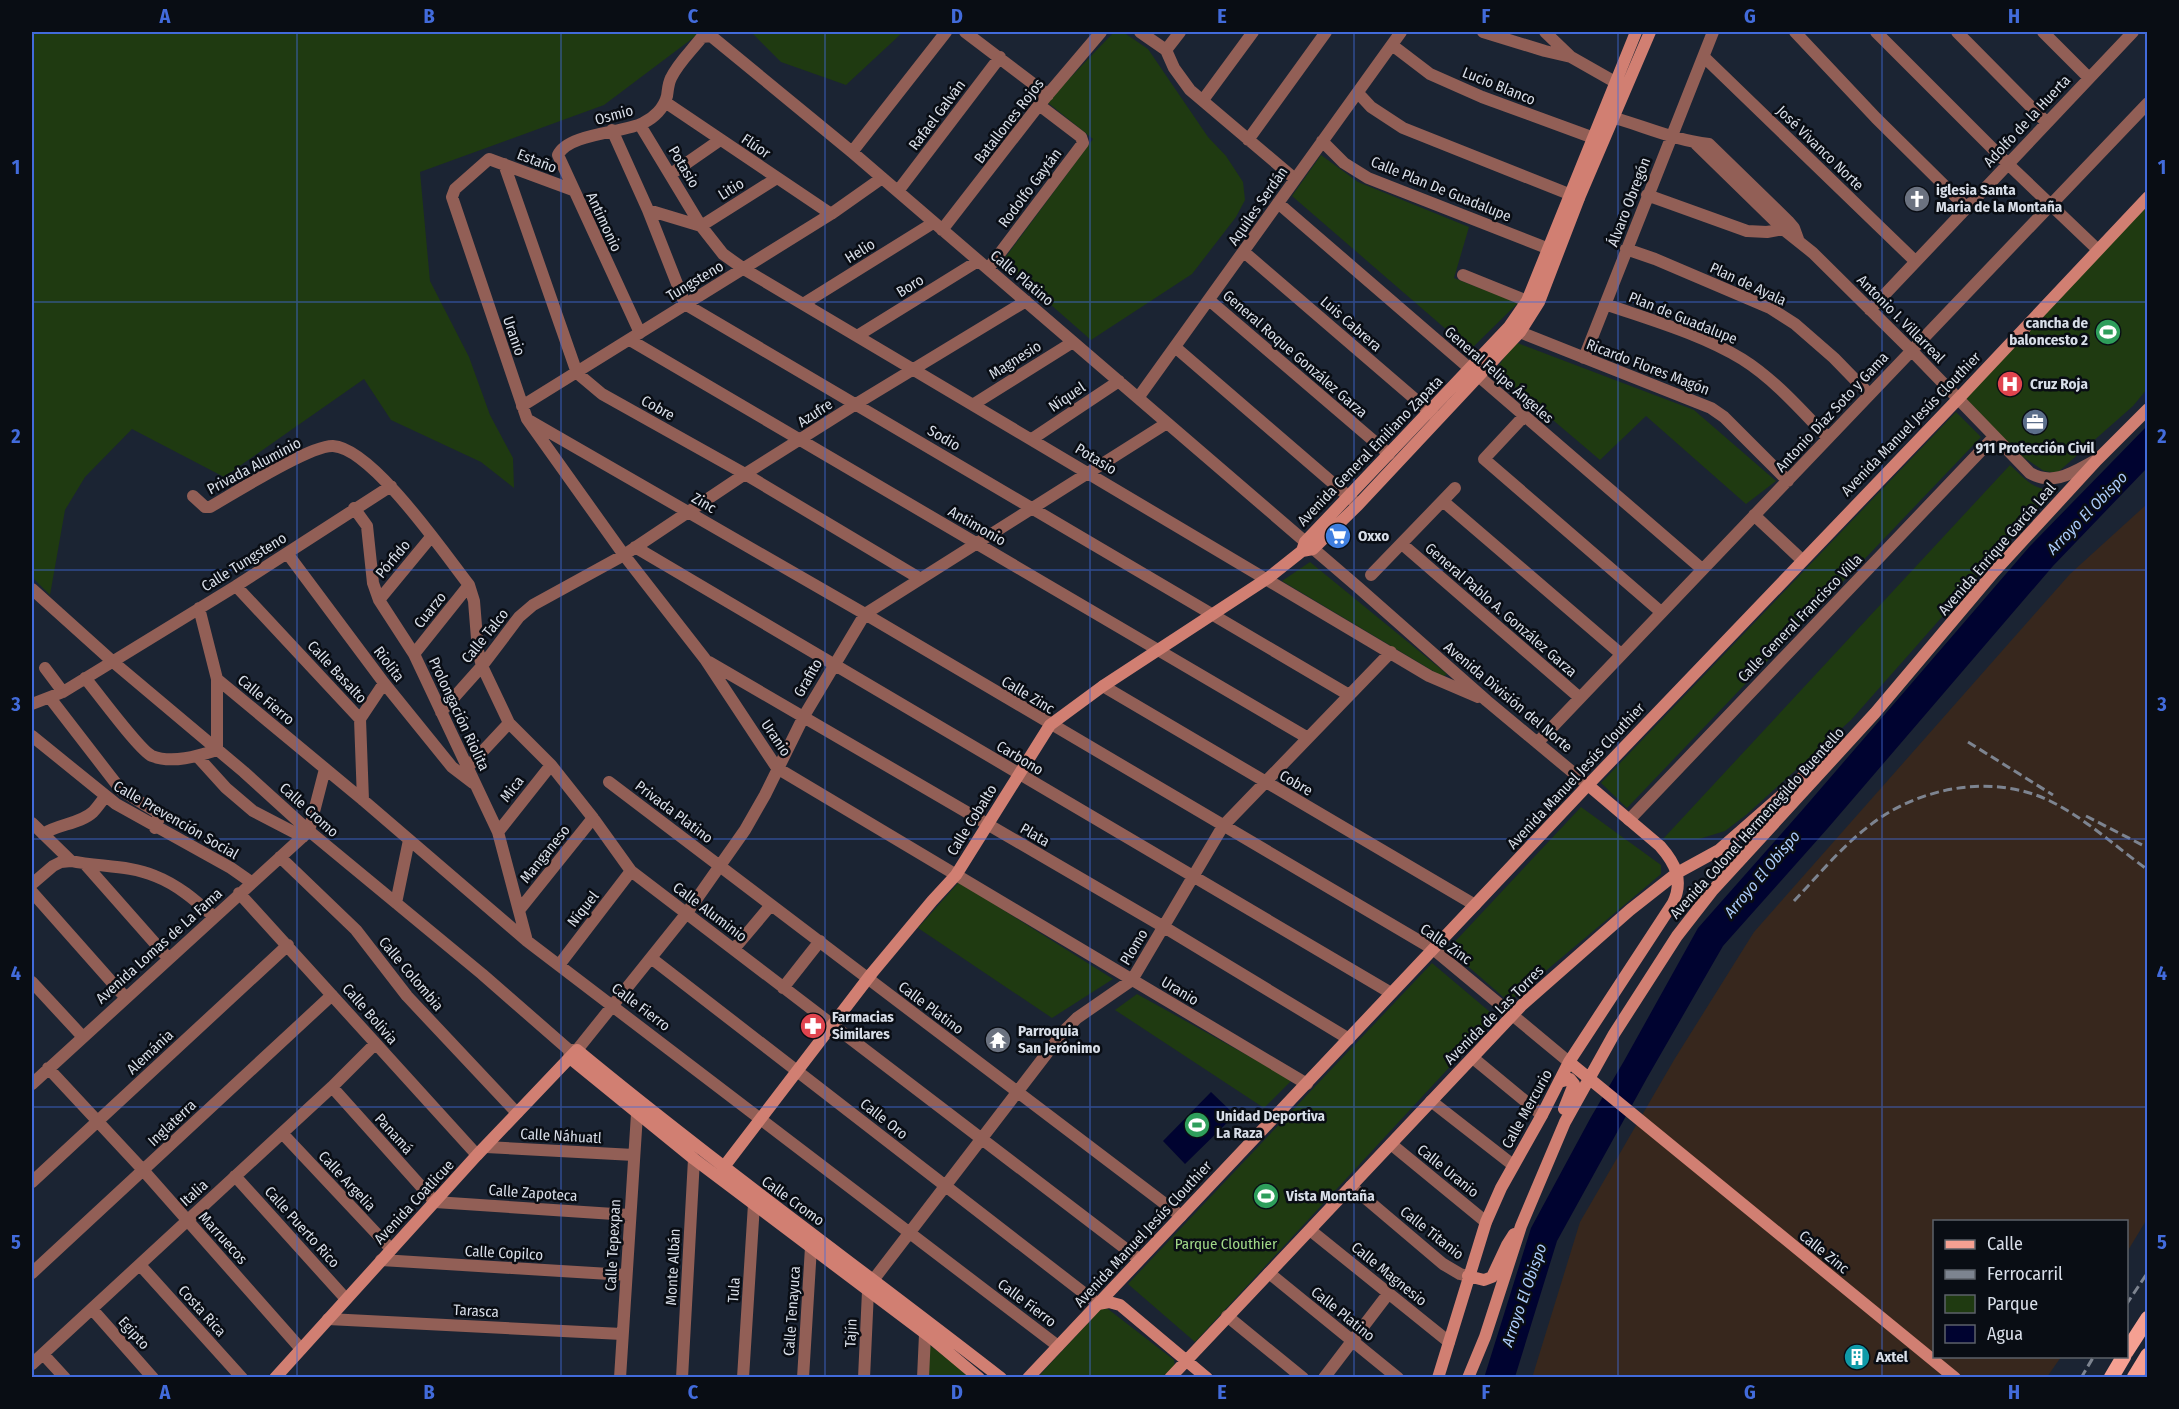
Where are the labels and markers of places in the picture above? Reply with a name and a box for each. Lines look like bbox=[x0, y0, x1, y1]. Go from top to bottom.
place label: iglesia Santa Maria de la Montaña bbox=[1936, 181, 2063, 216]
church icon: iglesia Santa Maria de la Montaña bbox=[1902, 184, 1932, 214]
place label: cancha de baloncesto 2 bbox=[2009, 314, 2088, 349]
sports icon: cancha de baloncesto 2 bbox=[2093, 317, 2123, 347]
hospital icon: Cruz Roja bbox=[1995, 369, 2025, 399]
place label: Cruz Roja bbox=[2030, 375, 2088, 393]
office icon: 911 Protección Civil bbox=[2020, 407, 2050, 437]
place label: 911 Protección Civil bbox=[1975, 439, 2095, 457]
supermarket icon: Oxxo bbox=[1323, 521, 1353, 551]
place label: Oxxo bbox=[1358, 527, 1389, 545]
place label: Farmacias Similares bbox=[832, 1008, 894, 1043]
pharmacy icon: Farmacias Similares bbox=[798, 1011, 828, 1041]
place label: Parroquia San Jerónimo bbox=[1018, 1022, 1100, 1057]
temple icon: Parroquia San Jerónimo bbox=[983, 1025, 1013, 1055]
place label: Unidad Deportiva La Raza bbox=[1216, 1107, 1326, 1142]
sports icon: Unidad Deportiva La Raza bbox=[1182, 1110, 1212, 1140]
sports icon: Vista Montaña bbox=[1251, 1181, 1281, 1211]
place label: Vista Montaña bbox=[1285, 1187, 1375, 1205]
building icon: Axtel bbox=[1842, 1342, 1872, 1372]
place label: Axtel bbox=[1875, 1348, 1909, 1366]

